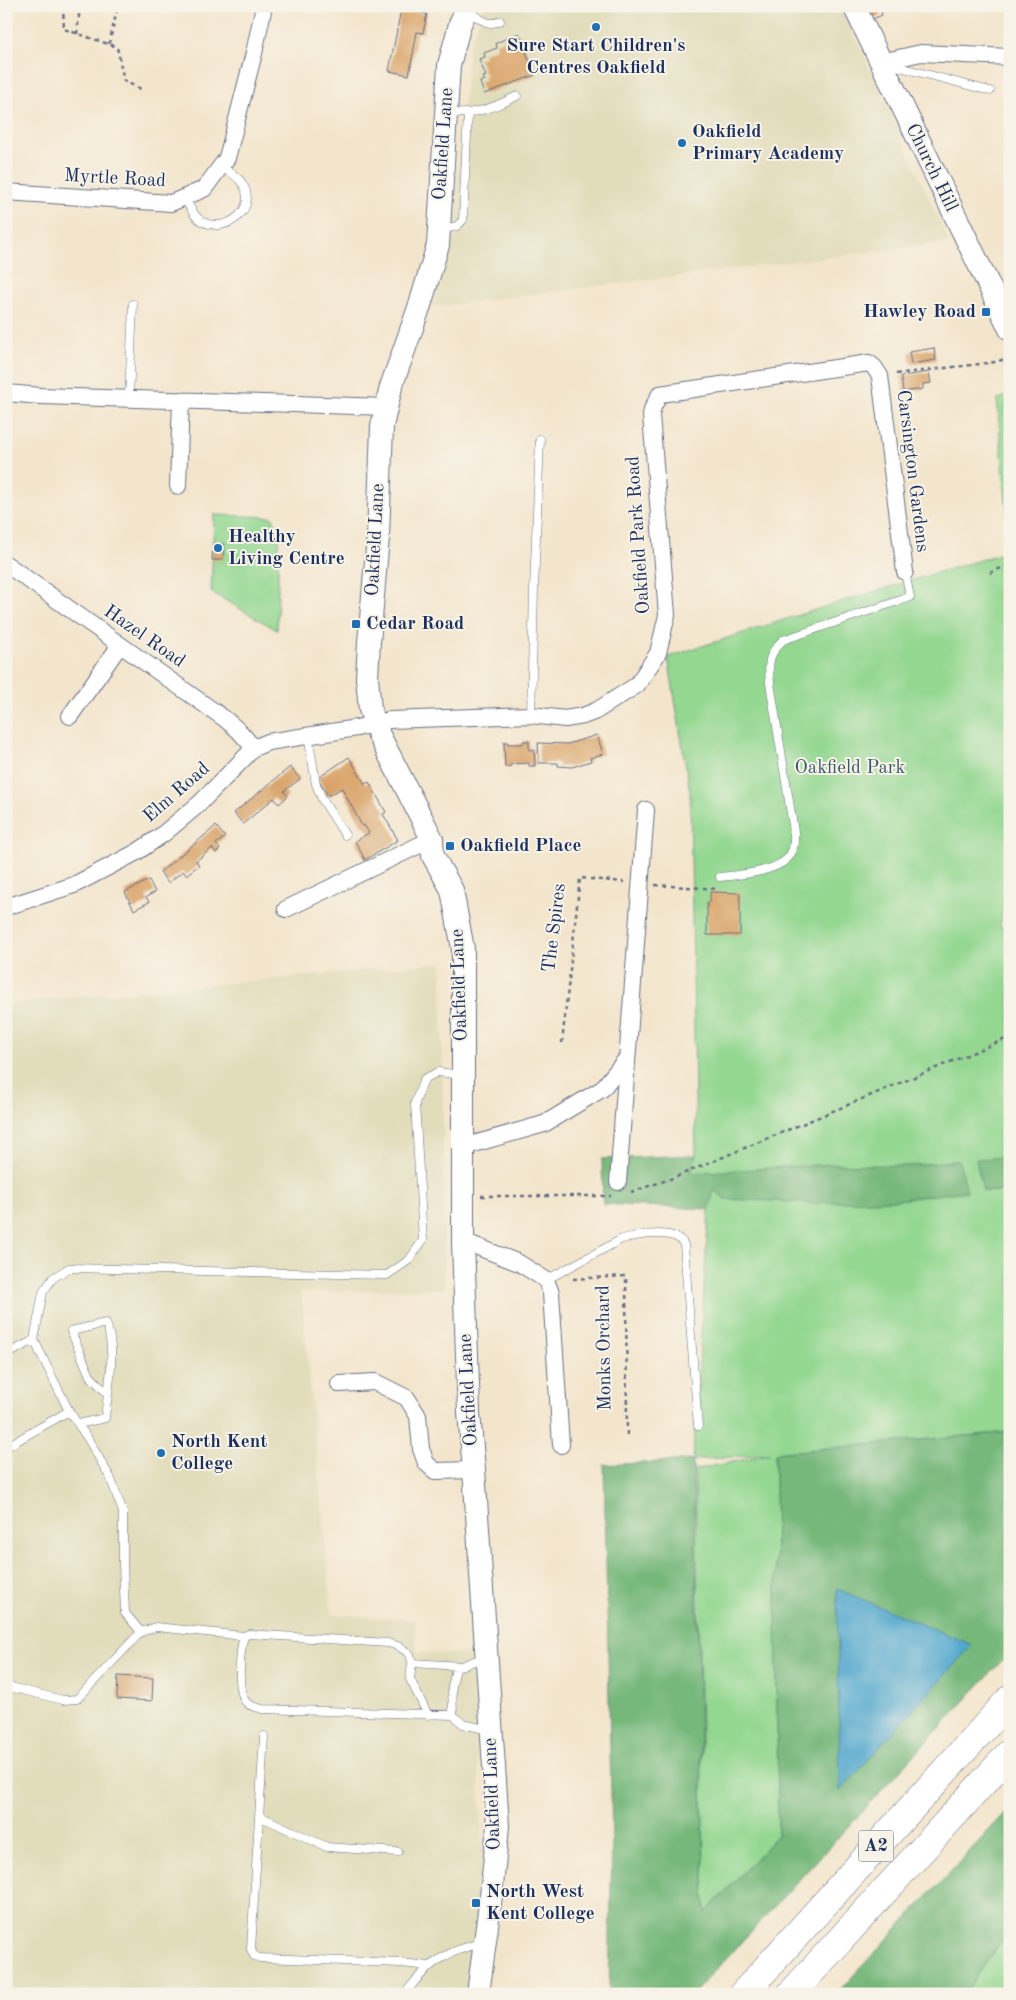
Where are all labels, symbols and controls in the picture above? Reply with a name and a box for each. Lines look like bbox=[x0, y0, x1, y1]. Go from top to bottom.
marker: Sure Start Children's Centres Oakfield bbox=[590, 21, 602, 33]
place label: Sure Start Children's Centres Oakfield bbox=[507, 37, 685, 78]
street label: Oakfield Lane bbox=[431, 87, 457, 201]
street label: Church Hill bbox=[902, 121, 960, 215]
place label: Oakfield Primary Academy bbox=[692, 123, 844, 164]
marker: Oakfield Primary Academy bbox=[676, 137, 688, 149]
street label: Myrtle Road bbox=[64, 167, 166, 191]
place label: Hawley Road bbox=[863, 303, 976, 322]
marker: Hawley Road bbox=[980, 306, 992, 318]
street label: Carsington Gardens bbox=[893, 389, 931, 553]
street label: Oakfield Park Road bbox=[624, 455, 654, 615]
street label: Oakfield Lane bbox=[364, 483, 388, 597]
place label: Healthy Living Centre bbox=[228, 528, 345, 569]
marker: Healthy Living Centre bbox=[212, 542, 224, 554]
street label: Hazel Road bbox=[100, 602, 188, 672]
place label: Cedar Road bbox=[366, 615, 464, 634]
marker: Cedar Road bbox=[350, 618, 362, 630]
street label: Elm Road bbox=[140, 759, 214, 827]
park label: Oakfield Park bbox=[795, 759, 906, 778]
place label: Oakfield Place bbox=[460, 837, 582, 856]
marker: Oakfield Place bbox=[444, 840, 456, 852]
street label: The Spires bbox=[540, 882, 570, 974]
street label: Oakfield Lane bbox=[449, 928, 471, 1042]
street label: Monks Orchard bbox=[594, 1285, 616, 1411]
street label: Oakfield Lane bbox=[457, 1333, 481, 1447]
place label: North Kent College bbox=[171, 1433, 267, 1474]
marker: North Kent College bbox=[155, 1447, 167, 1459]
street label: Oakfield Lane bbox=[482, 1737, 504, 1851]
road number: A2 bbox=[858, 1830, 894, 1862]
place label: North West Kent College bbox=[486, 1883, 595, 1924]
marker: North West Kent College bbox=[470, 1897, 482, 1909]

